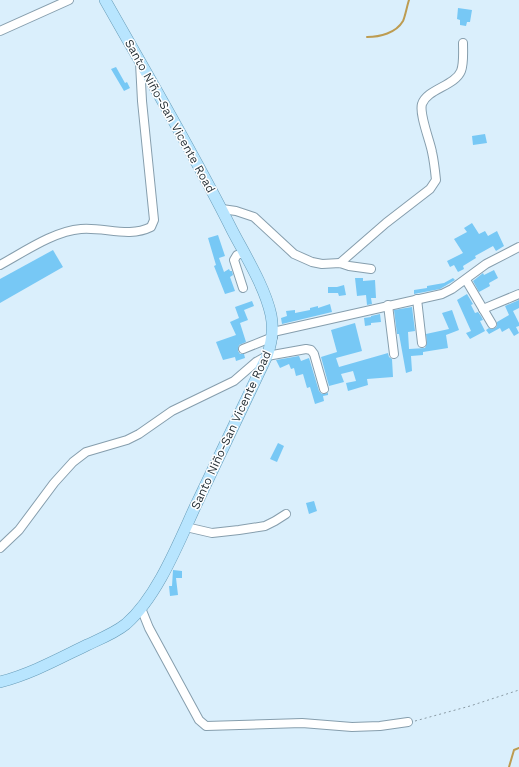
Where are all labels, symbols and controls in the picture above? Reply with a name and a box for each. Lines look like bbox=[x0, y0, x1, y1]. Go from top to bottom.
street label: Santo Niño-San Vicente Road bbox=[122, 37, 218, 195]
street label: Santo Niño-San Vicente Road bbox=[188, 349, 274, 511]

